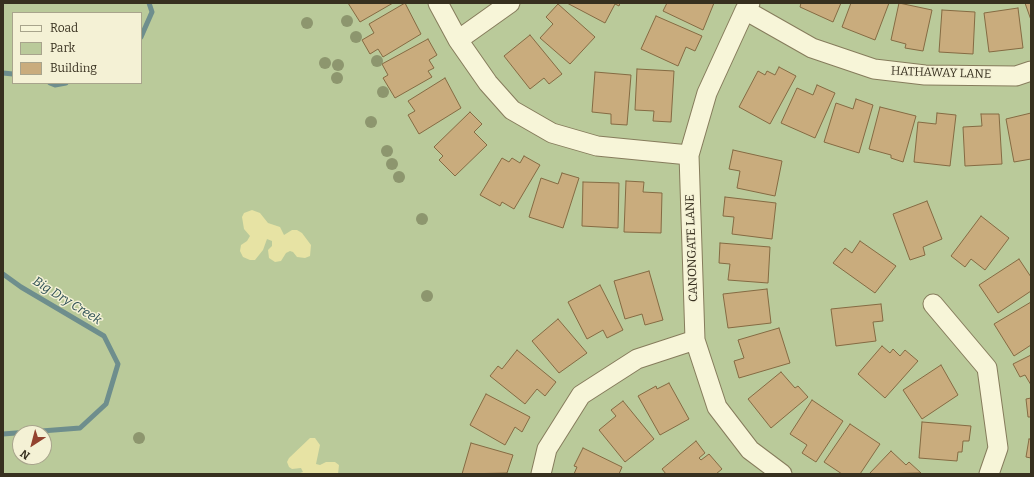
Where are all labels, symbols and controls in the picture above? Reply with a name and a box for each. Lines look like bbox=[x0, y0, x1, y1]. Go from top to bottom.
legend bbox=[12, 12, 142, 84]
text: Road bbox=[50, 21, 78, 35]
text: Park bbox=[50, 41, 75, 55]
text: Building bbox=[50, 61, 97, 75]
street label: HATHAWAY LANE bbox=[891, 64, 991, 82]
street label: CANONGATE LANE bbox=[683, 194, 701, 302]
water label: Big Dry Creek bbox=[30, 274, 104, 328]
north arrow bbox=[12, 425, 52, 465]
text: N bbox=[18, 447, 32, 462]

